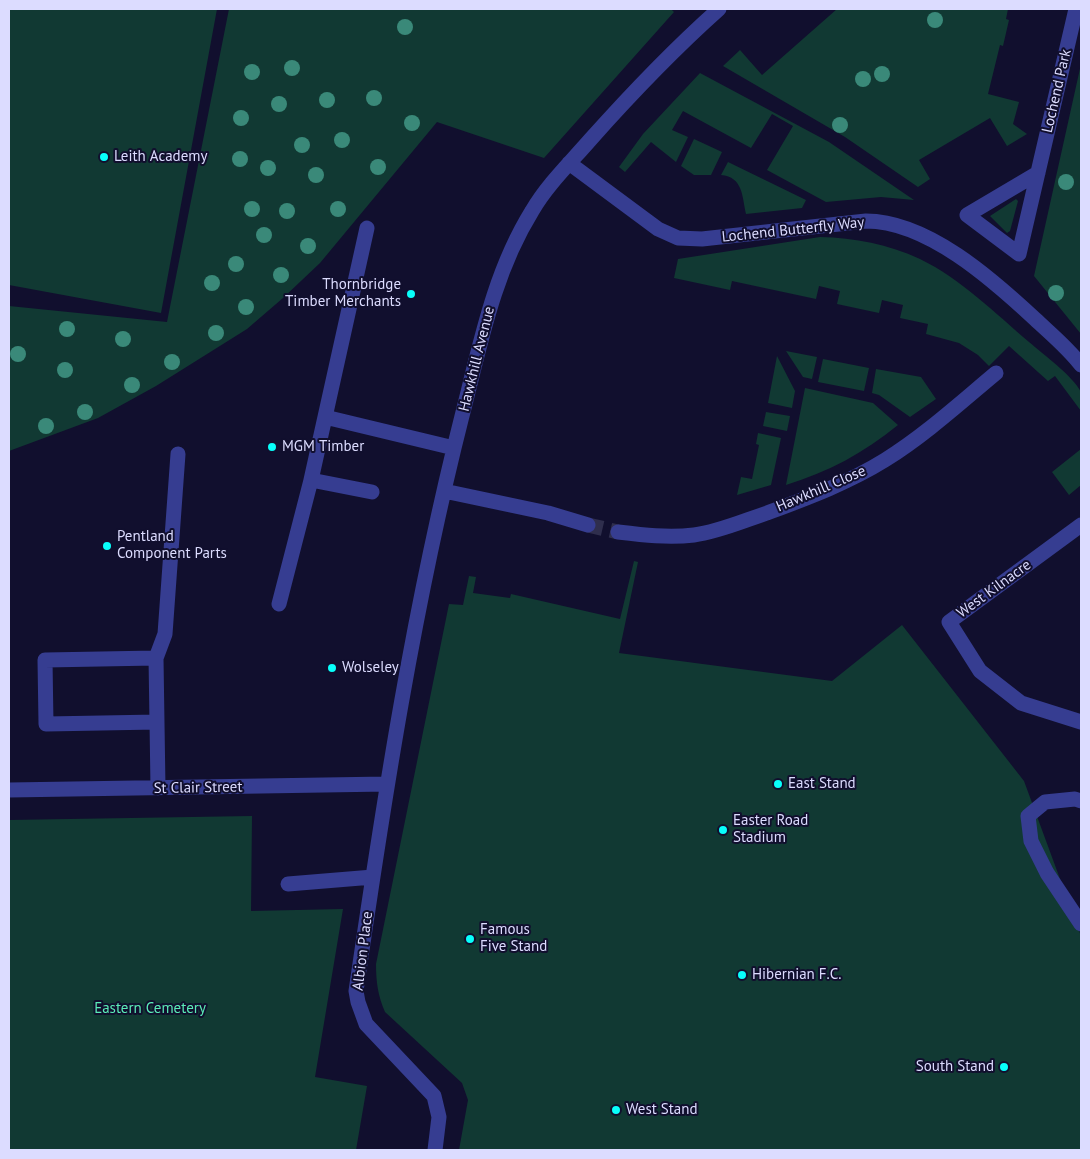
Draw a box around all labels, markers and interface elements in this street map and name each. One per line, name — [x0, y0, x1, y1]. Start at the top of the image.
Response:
street label: Lochend Park — [1039, 47, 1075, 135]
place label: Leith Academy — [114, 148, 207, 166]
marker: Leith Academy — [98, 151, 110, 163]
street label: Lochend Butterfly Way — [721, 214, 865, 246]
place label: Thornbridge Timber Merchants — [285, 276, 401, 311]
marker: Thornbridge Timber Merchants — [405, 288, 417, 300]
street label: Hawkhill Avenue — [455, 305, 499, 413]
place label: MGM Timber — [282, 438, 364, 456]
marker: MGM Timber — [266, 441, 278, 453]
street label: Hawkhill Close — [773, 462, 869, 516]
place label: Pentland Component Parts — [117, 528, 227, 563]
marker: Pentland Component Parts — [101, 540, 113, 552]
street label: West Kilnacre — [953, 556, 1035, 622]
place label: Wolseley — [342, 659, 399, 677]
marker: Wolseley — [326, 662, 338, 674]
place label: East Stand — [788, 775, 856, 793]
street label: St Clair Street — [153, 778, 243, 798]
marker: East Stand — [772, 778, 784, 790]
place label: Easter Road Stadium — [733, 812, 808, 847]
marker: Easter Road Stadium — [717, 824, 729, 836]
street label: Albion Place — [349, 910, 377, 992]
place label: Famous Five Stand — [480, 921, 547, 956]
marker: Famous Five Stand — [464, 933, 476, 945]
place label: Hibernian F.C. — [752, 966, 842, 984]
marker: Hibernian F.C. — [736, 969, 748, 981]
park label: Eastern Cemetery — [94, 1000, 206, 1018]
place label: South Stand — [916, 1058, 994, 1076]
marker: South Stand — [998, 1061, 1010, 1073]
place label: West Stand — [626, 1101, 698, 1119]
marker: West Stand — [610, 1104, 622, 1116]

